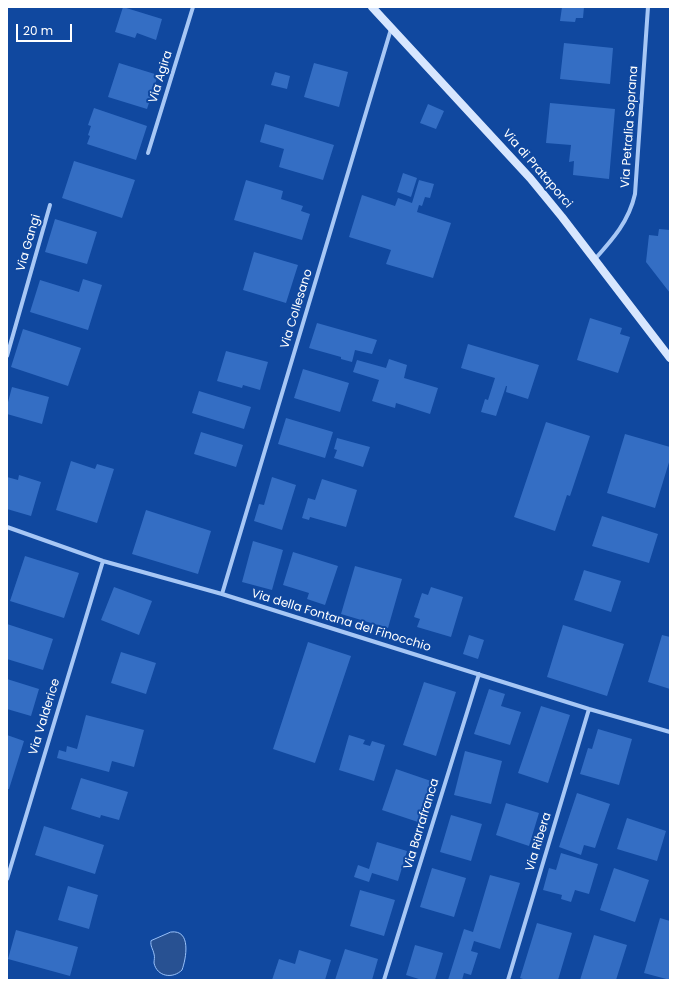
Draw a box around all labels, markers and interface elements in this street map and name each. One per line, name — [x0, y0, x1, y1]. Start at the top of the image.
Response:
scale bar — [18, 16, 74, 42]
text: 20 m — [23, 22, 53, 39]
street label: Via Agira — [146, 49, 176, 105]
street label: Via Petralia Soprana — [619, 66, 641, 188]
street label: Via di Prataporci — [499, 127, 575, 211]
street label: Via Gangi — [14, 213, 44, 273]
street label: Via Collesano — [278, 267, 316, 351]
street label: Via della Fontana del Finocchio — [249, 587, 433, 655]
street label: Via Valderice — [27, 677, 63, 757]
street label: Via Barrafranca — [401, 777, 443, 871]
street label: Via Ribera — [523, 811, 555, 873]

